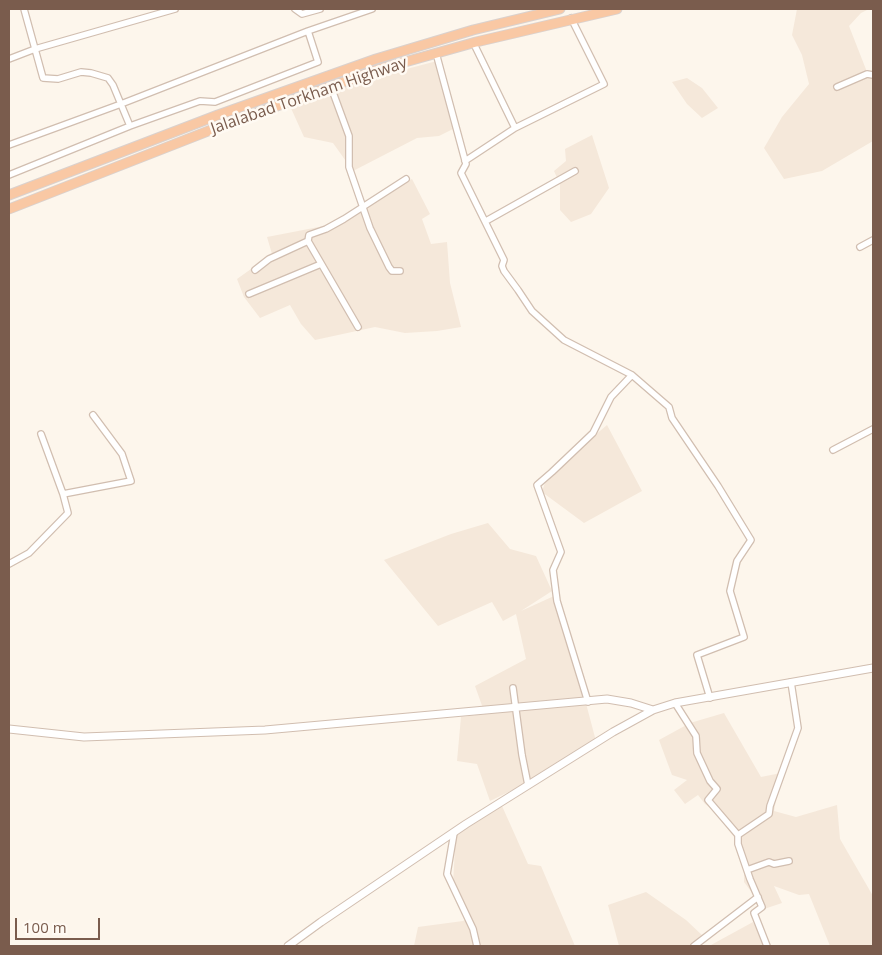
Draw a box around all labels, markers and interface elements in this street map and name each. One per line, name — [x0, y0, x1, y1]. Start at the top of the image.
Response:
street label: Jalalabad Torkham Highway — [208, 53, 410, 139]
scale bar — [18, 908, 102, 940]
text: 100 m — [23, 917, 67, 937]

